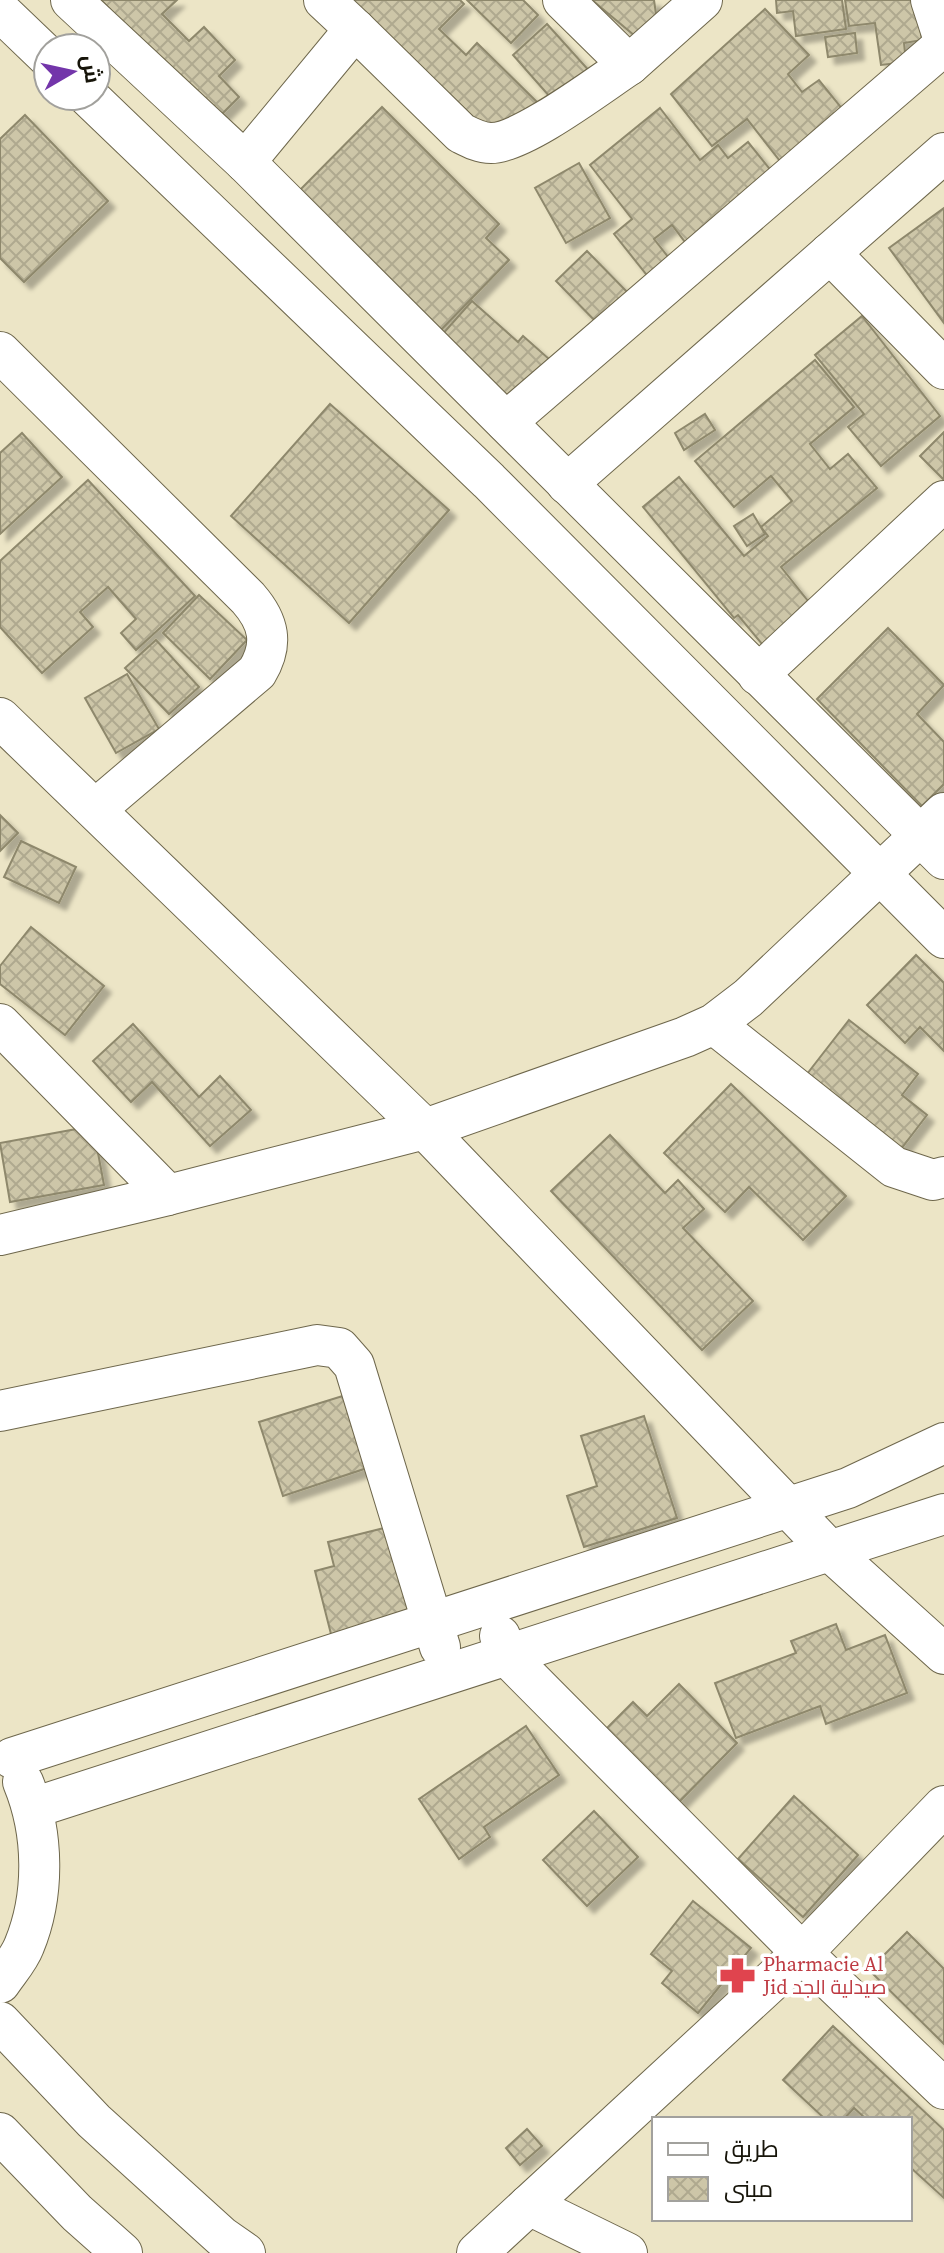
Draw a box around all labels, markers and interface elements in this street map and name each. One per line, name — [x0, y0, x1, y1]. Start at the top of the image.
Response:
north arrow — [32, 32, 112, 112]
text: ش — [75, 53, 109, 85]
place label: Pharmacie Al Jid صيدلية الجد — [762, 1950, 886, 2001]
pharmacy icon: Pharmacie Al Jid صيدلية الجد — [718, 1956, 756, 1994]
legend — [652, 2117, 912, 2221]
text: طريق — [724, 2132, 779, 2165]
text: مبنى — [724, 2172, 773, 2205]

